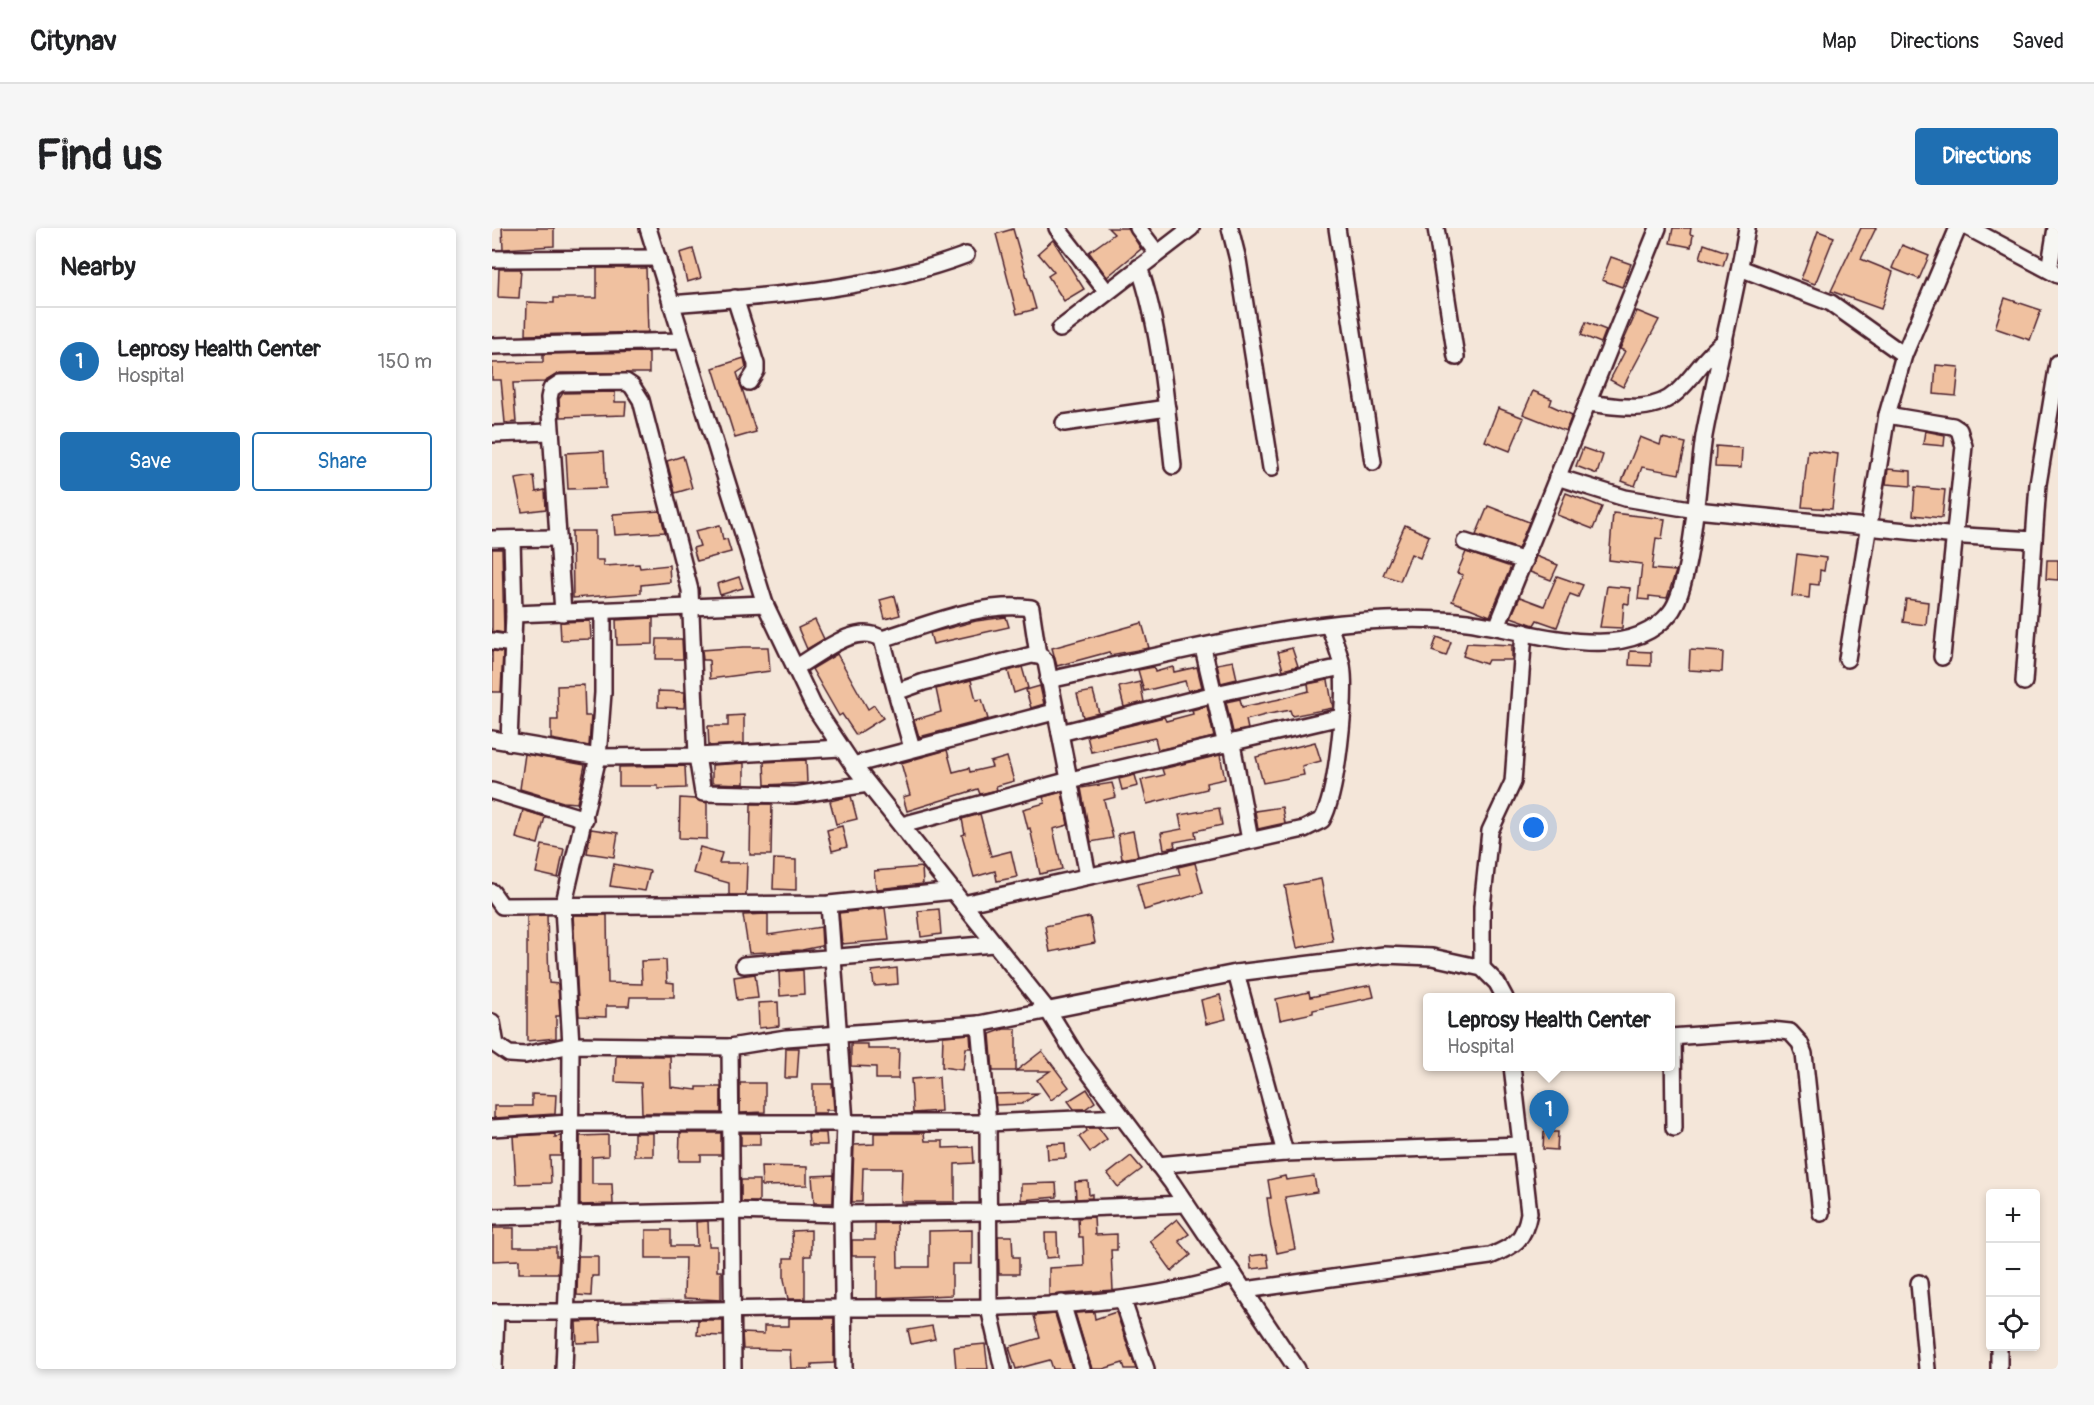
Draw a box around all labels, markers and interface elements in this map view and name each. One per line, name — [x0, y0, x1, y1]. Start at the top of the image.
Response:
text: Citynav — [30, 24, 117, 59]
text: Map — [1822, 28, 1857, 55]
text: Directions — [1890, 28, 1979, 55]
text: Saved — [2012, 28, 2064, 55]
button: Directions — [1915, 128, 2058, 185]
text: Find us — [36, 130, 162, 182]
text: Nearby — [60, 251, 136, 283]
text: Leprosy Health Center — [117, 335, 321, 363]
text: 1 — [76, 349, 83, 374]
text: 150 m — [378, 349, 432, 374]
text: Hospital — [117, 363, 184, 388]
button: Save — [60, 432, 240, 491]
button: Share — [252, 432, 432, 491]
your location — [1519, 813, 1548, 842]
popup — [1423, 993, 1675, 1071]
text: Leprosy Health Center — [1447, 1006, 1651, 1034]
text: Hospital — [1447, 1034, 1514, 1059]
pin: 1 — [1530, 1090, 1568, 1140]
map controls — [1986, 1189, 2040, 1351]
button: + — [1986, 1189, 2040, 1243]
button: − — [1986, 1243, 2040, 1297]
button: locate — [1986, 1297, 2040, 1351]

